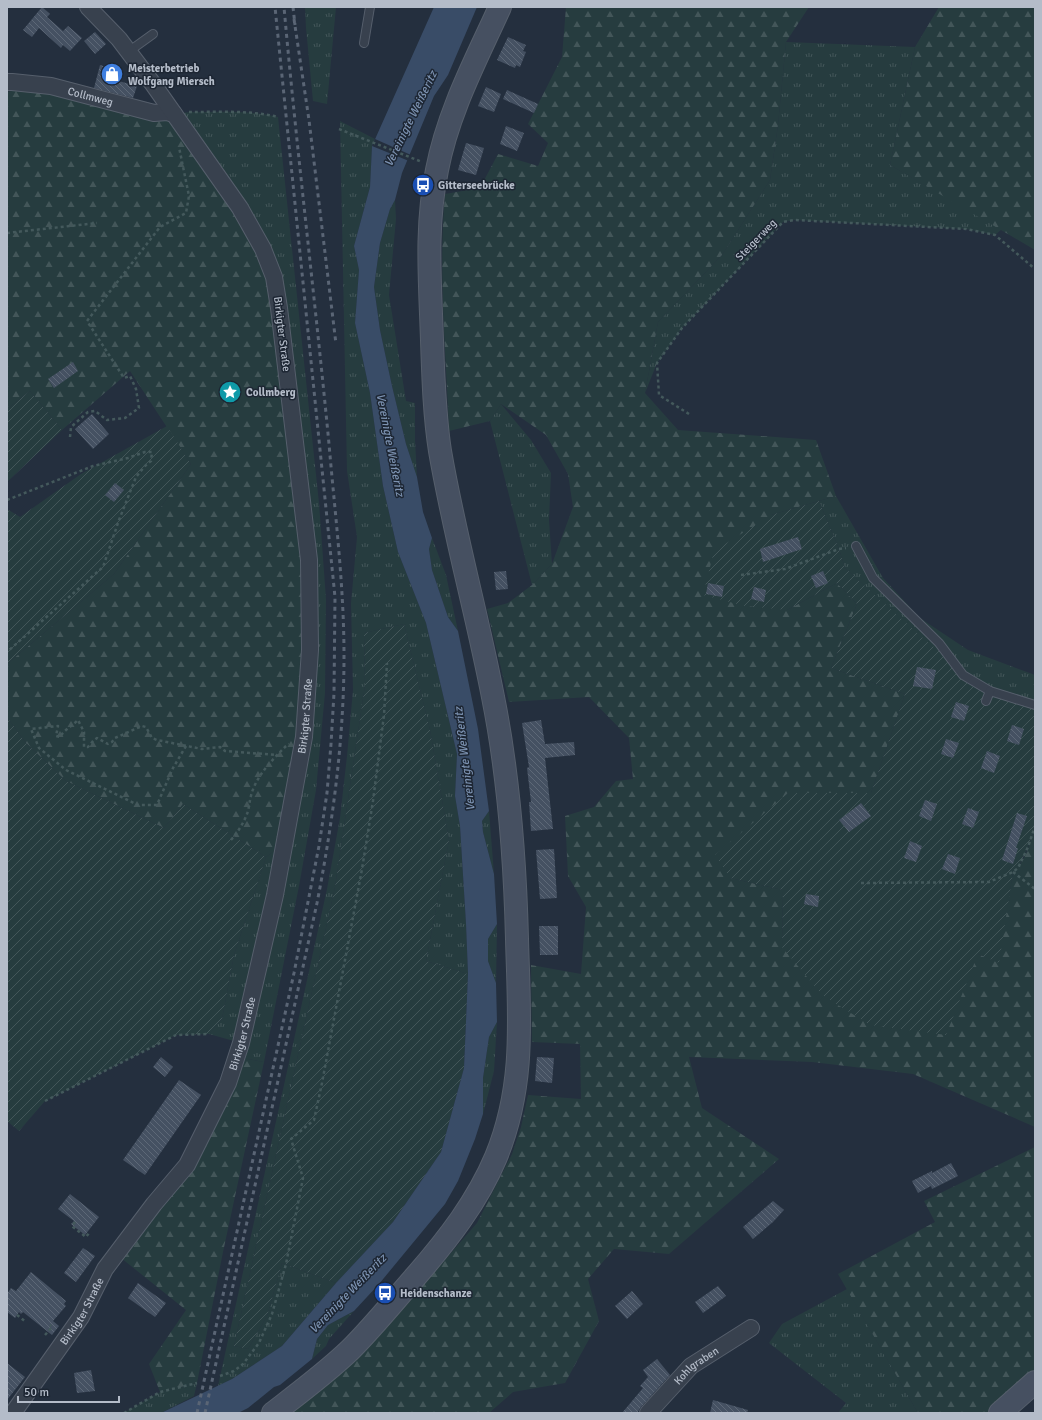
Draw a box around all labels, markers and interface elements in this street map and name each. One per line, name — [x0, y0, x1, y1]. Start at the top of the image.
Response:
shop icon: Meisterbetrieb Wolfgang Miersch — [99, 61, 125, 87]
place label: Meisterbetrieb Wolfgang Miersch — [128, 62, 215, 88]
water label: Vereinigte Weißeritz — [381, 67, 441, 169]
street label: Collmweg — [66, 84, 115, 109]
bus stop icon: Gitterseebrücke — [410, 172, 436, 198]
place label: Gitterseebrücke — [438, 179, 515, 192]
street label: Steigerweg — [733, 216, 779, 264]
street label: Birkigter Straße — [271, 296, 293, 372]
place icon: Collmberg — [217, 379, 243, 405]
place label: Collmberg — [246, 386, 296, 399]
water label: Vereinigte Weißeritz — [373, 392, 408, 499]
street label: Birkigter Straße — [295, 678, 315, 755]
water label: Vereinigte Weißeritz — [451, 705, 479, 812]
street label: Birkigter Straße — [226, 995, 258, 1072]
water label: Vereinigte Weißeritz — [306, 1250, 391, 1337]
street label: Birkigter Straße — [57, 1275, 106, 1347]
bus stop icon: Heidenschanze — [372, 1280, 398, 1306]
place label: Heidenschanze — [400, 1287, 472, 1300]
street label: Kohlgraben — [671, 1344, 721, 1387]
scale bar — [18, 1378, 119, 1404]
text: 50 m — [24, 1385, 49, 1400]

